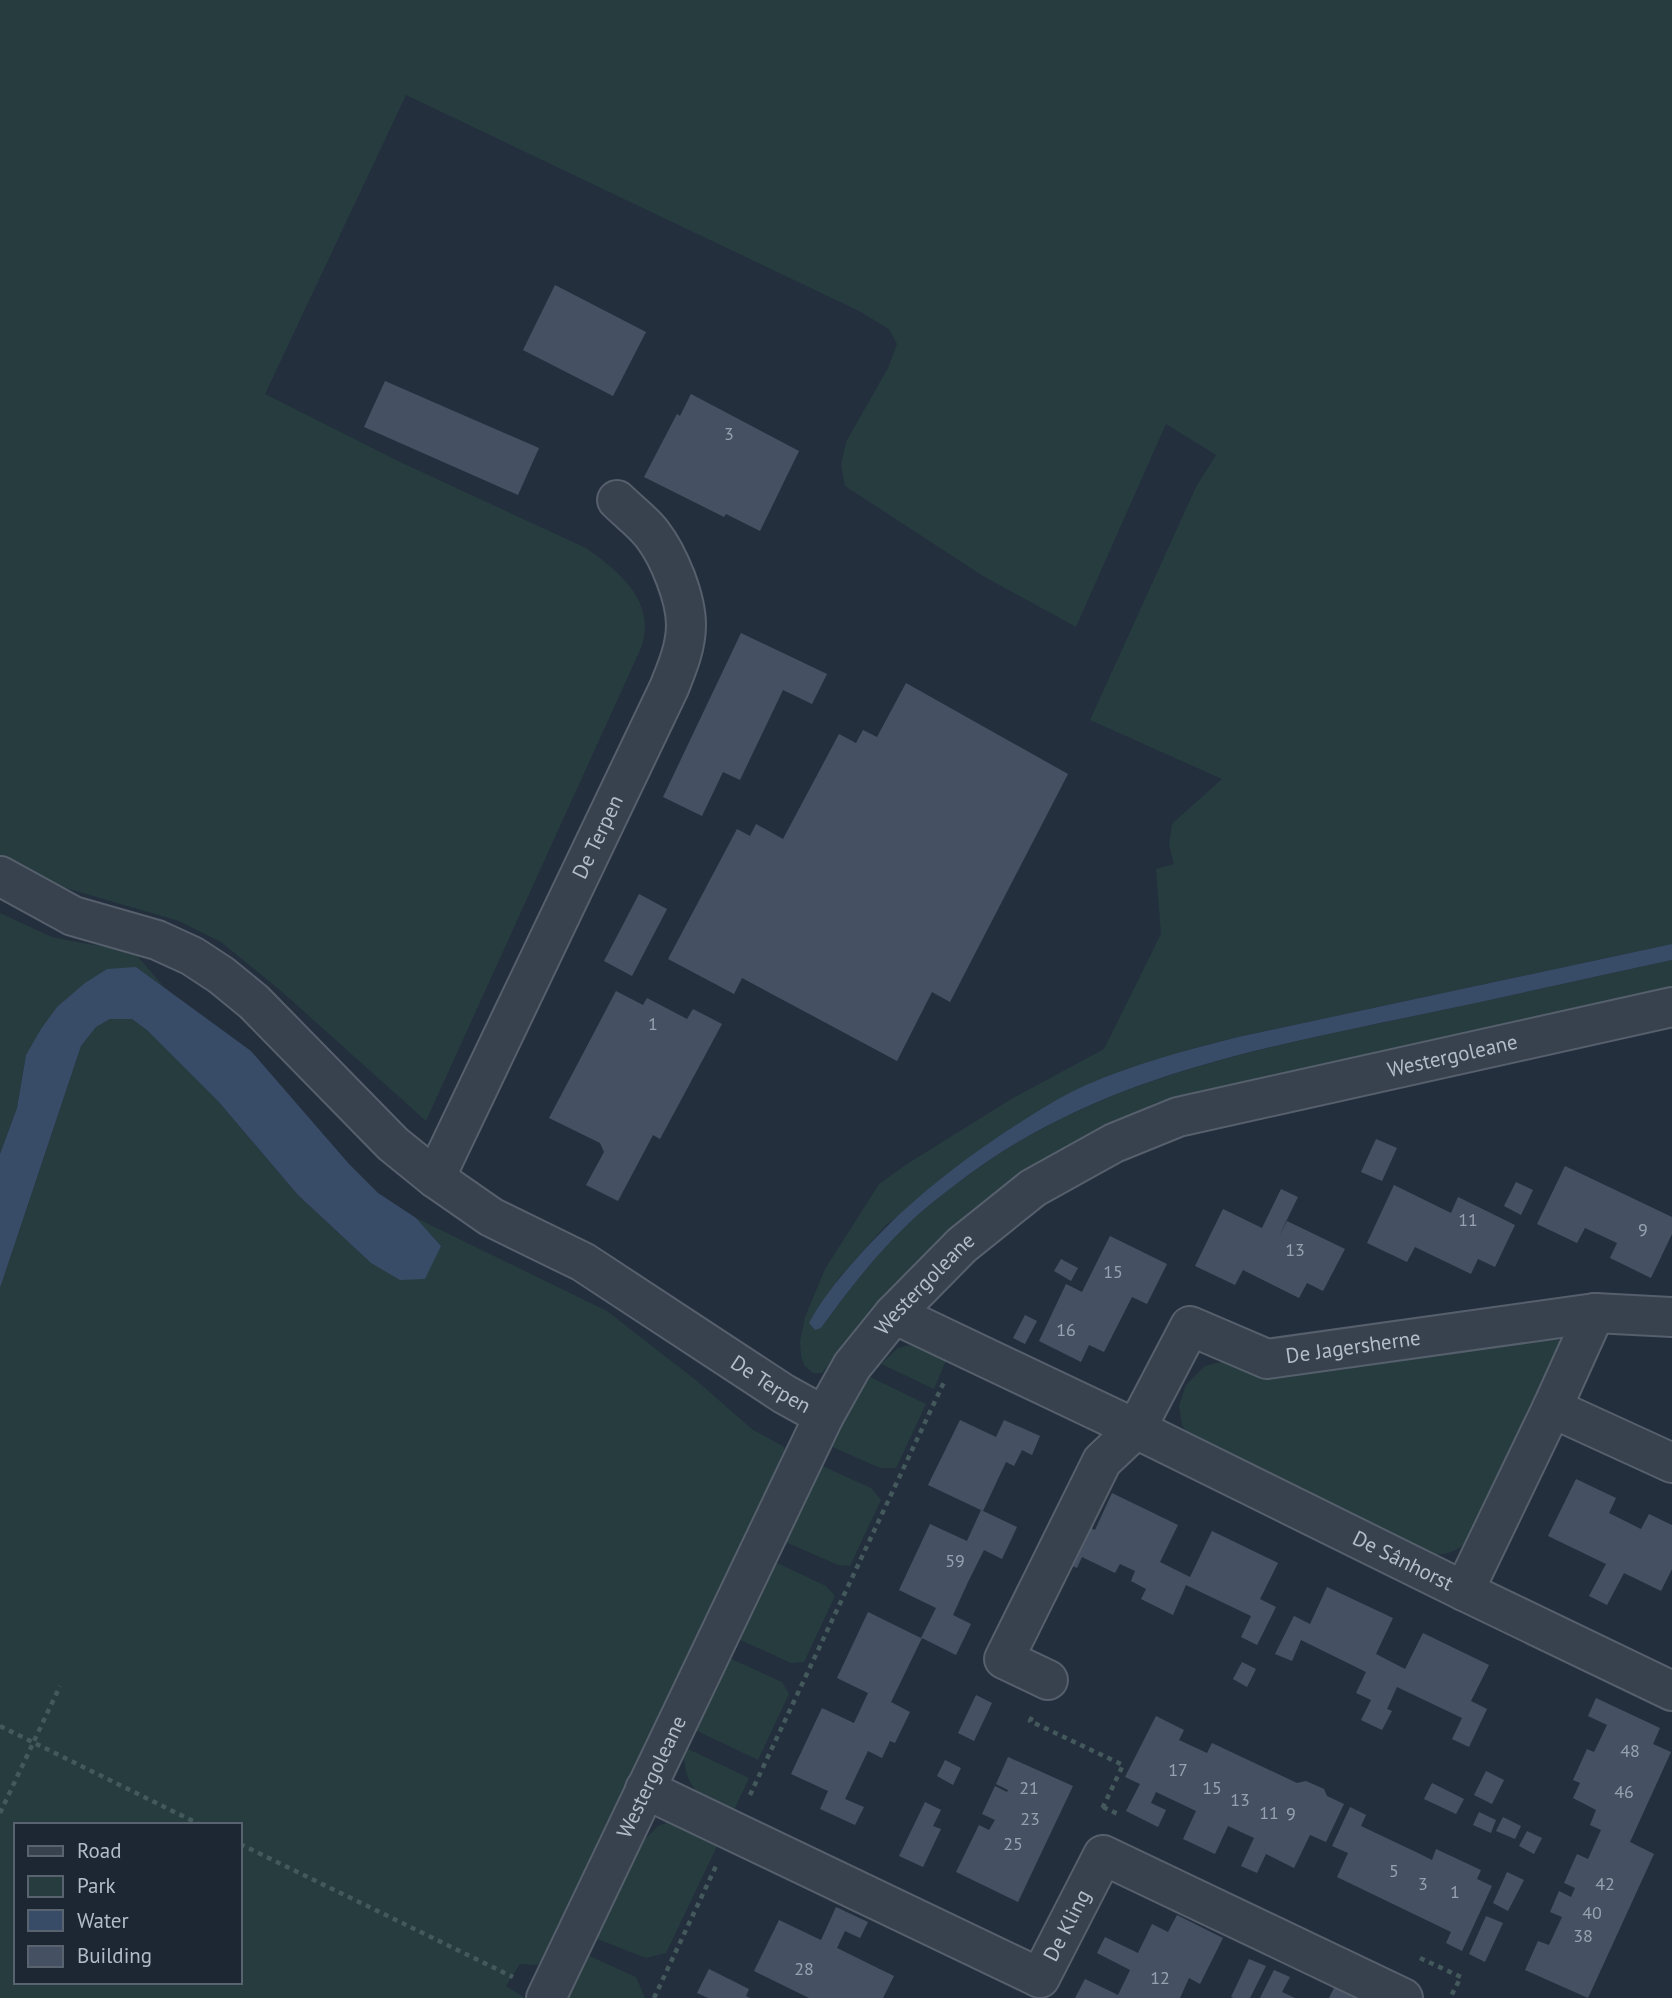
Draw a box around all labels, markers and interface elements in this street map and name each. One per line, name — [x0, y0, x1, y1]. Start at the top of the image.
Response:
house number: 3 — [724, 422, 734, 445]
street label: De Terpen — [566, 790, 629, 883]
house number: 1 — [648, 1012, 658, 1035]
street label: Westergoleane — [1385, 1028, 1520, 1083]
house number: 11 — [1458, 1208, 1478, 1231]
house number: 9 — [1638, 1218, 1648, 1241]
street label: Westergoleane — [868, 1226, 980, 1340]
house number: 13 — [1285, 1238, 1305, 1261]
house number: 15 — [1103, 1260, 1123, 1283]
house number: 16 — [1056, 1318, 1076, 1341]
street label: De Jagersherne — [1284, 1324, 1422, 1369]
street label: De Terpen — [726, 1349, 816, 1419]
street label: De Sânhorst — [1348, 1524, 1458, 1597]
house number: 59 — [945, 1549, 965, 1572]
street label: Westergoleane — [610, 1711, 692, 1842]
house number: 48 — [1620, 1739, 1640, 1762]
house number: 17 — [1168, 1758, 1188, 1781]
house number: 21 — [1019, 1776, 1039, 1799]
house number: 15 — [1202, 1776, 1222, 1799]
house number: 46 — [1614, 1780, 1634, 1803]
house number: 13 — [1230, 1788, 1250, 1811]
house number: 11 — [1259, 1801, 1279, 1824]
house number: 9 — [1286, 1802, 1296, 1825]
house number: 23 — [1020, 1807, 1040, 1830]
legend — [14, 1823, 242, 1984]
house number: 25 — [1003, 1832, 1023, 1855]
text: Road — [77, 1837, 121, 1864]
house number: 5 — [1389, 1859, 1399, 1882]
text: Park — [77, 1872, 116, 1899]
house number: 3 — [1418, 1872, 1428, 1895]
house number: 42 — [1595, 1872, 1615, 1895]
house number: 1 — [1450, 1880, 1460, 1903]
street label: De Kling — [1037, 1885, 1096, 1966]
house number: 40 — [1582, 1901, 1602, 1924]
text: Water — [77, 1907, 129, 1934]
house number: 38 — [1573, 1924, 1593, 1947]
text: Building — [77, 1942, 152, 1969]
house number: 28 — [794, 1957, 814, 1980]
house number: 12 — [1150, 1966, 1170, 1989]

